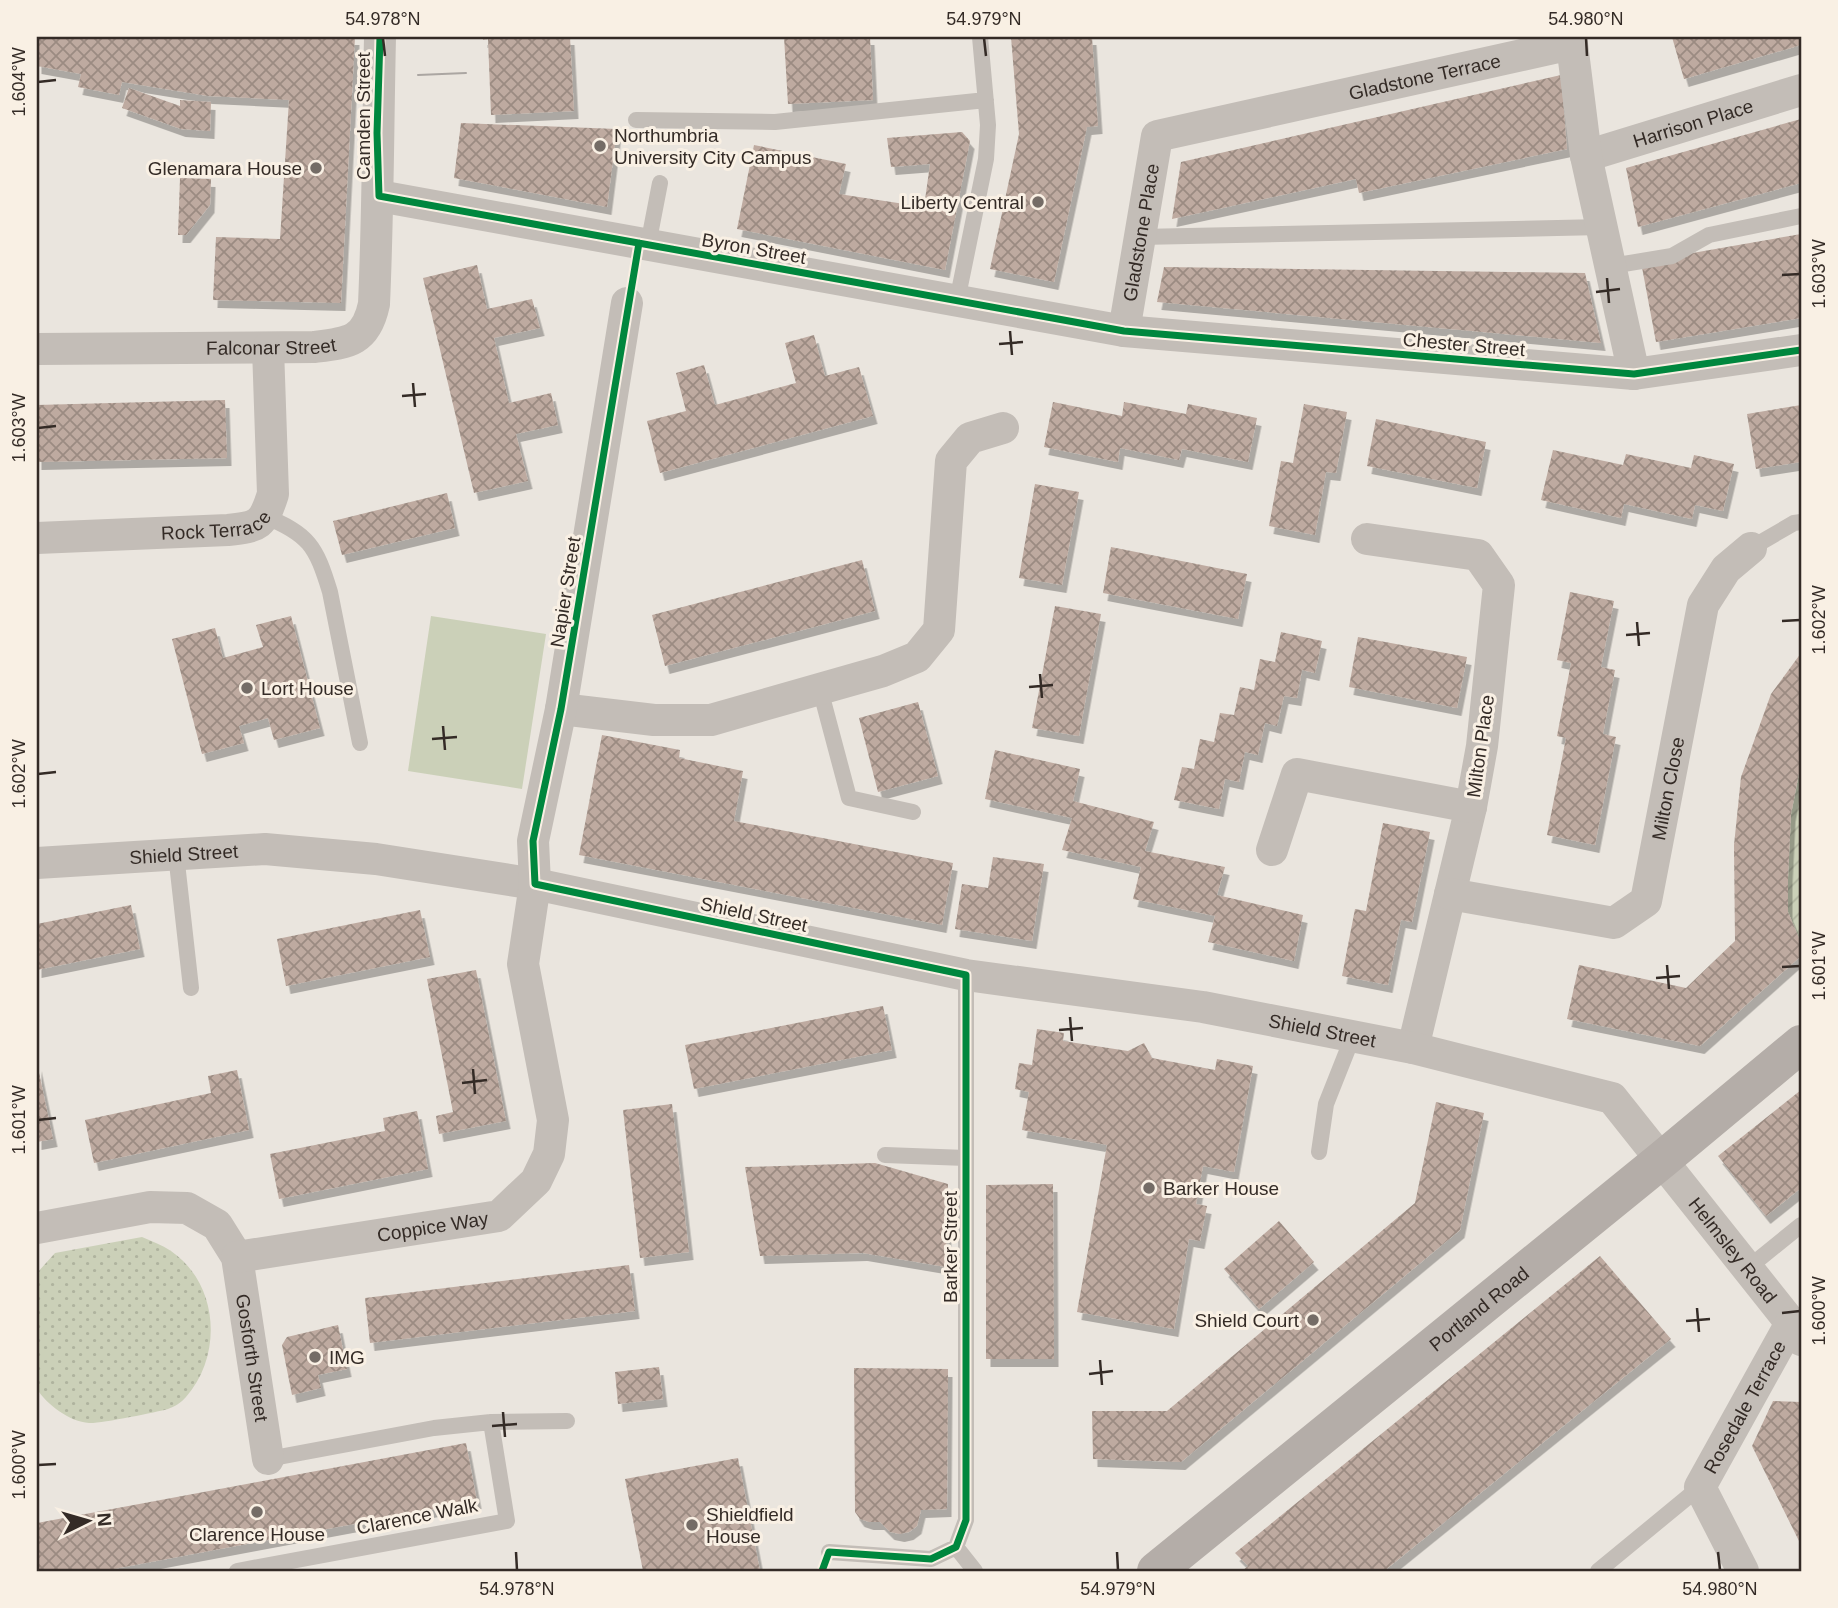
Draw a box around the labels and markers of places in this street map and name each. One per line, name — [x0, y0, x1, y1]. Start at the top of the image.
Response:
place label: Northumbria University City Campus — [614, 125, 811, 168]
marker: Northumbria University City Campus — [592, 138, 608, 154]
place label: Glenamara House — [148, 158, 302, 179]
marker: Glenamara House — [308, 160, 324, 176]
place label: Liberty Central — [900, 192, 1024, 213]
marker: Liberty Central — [1030, 194, 1046, 210]
place label: Lort House — [261, 678, 354, 699]
marker: Lort House — [239, 680, 255, 696]
place label: Barker House — [1163, 1178, 1279, 1199]
marker: Barker House — [1141, 1180, 1157, 1196]
place label: Shield Court — [1194, 1310, 1300, 1331]
marker: Shield Court — [1305, 1312, 1321, 1328]
place label: IMG — [329, 1347, 365, 1368]
marker: IMG — [307, 1349, 323, 1365]
marker: Clarence House — [249, 1504, 265, 1520]
place label: Shieldfield House — [706, 1504, 794, 1547]
marker: Shieldfield House — [684, 1517, 700, 1533]
place label: Clarence House — [189, 1524, 325, 1545]

